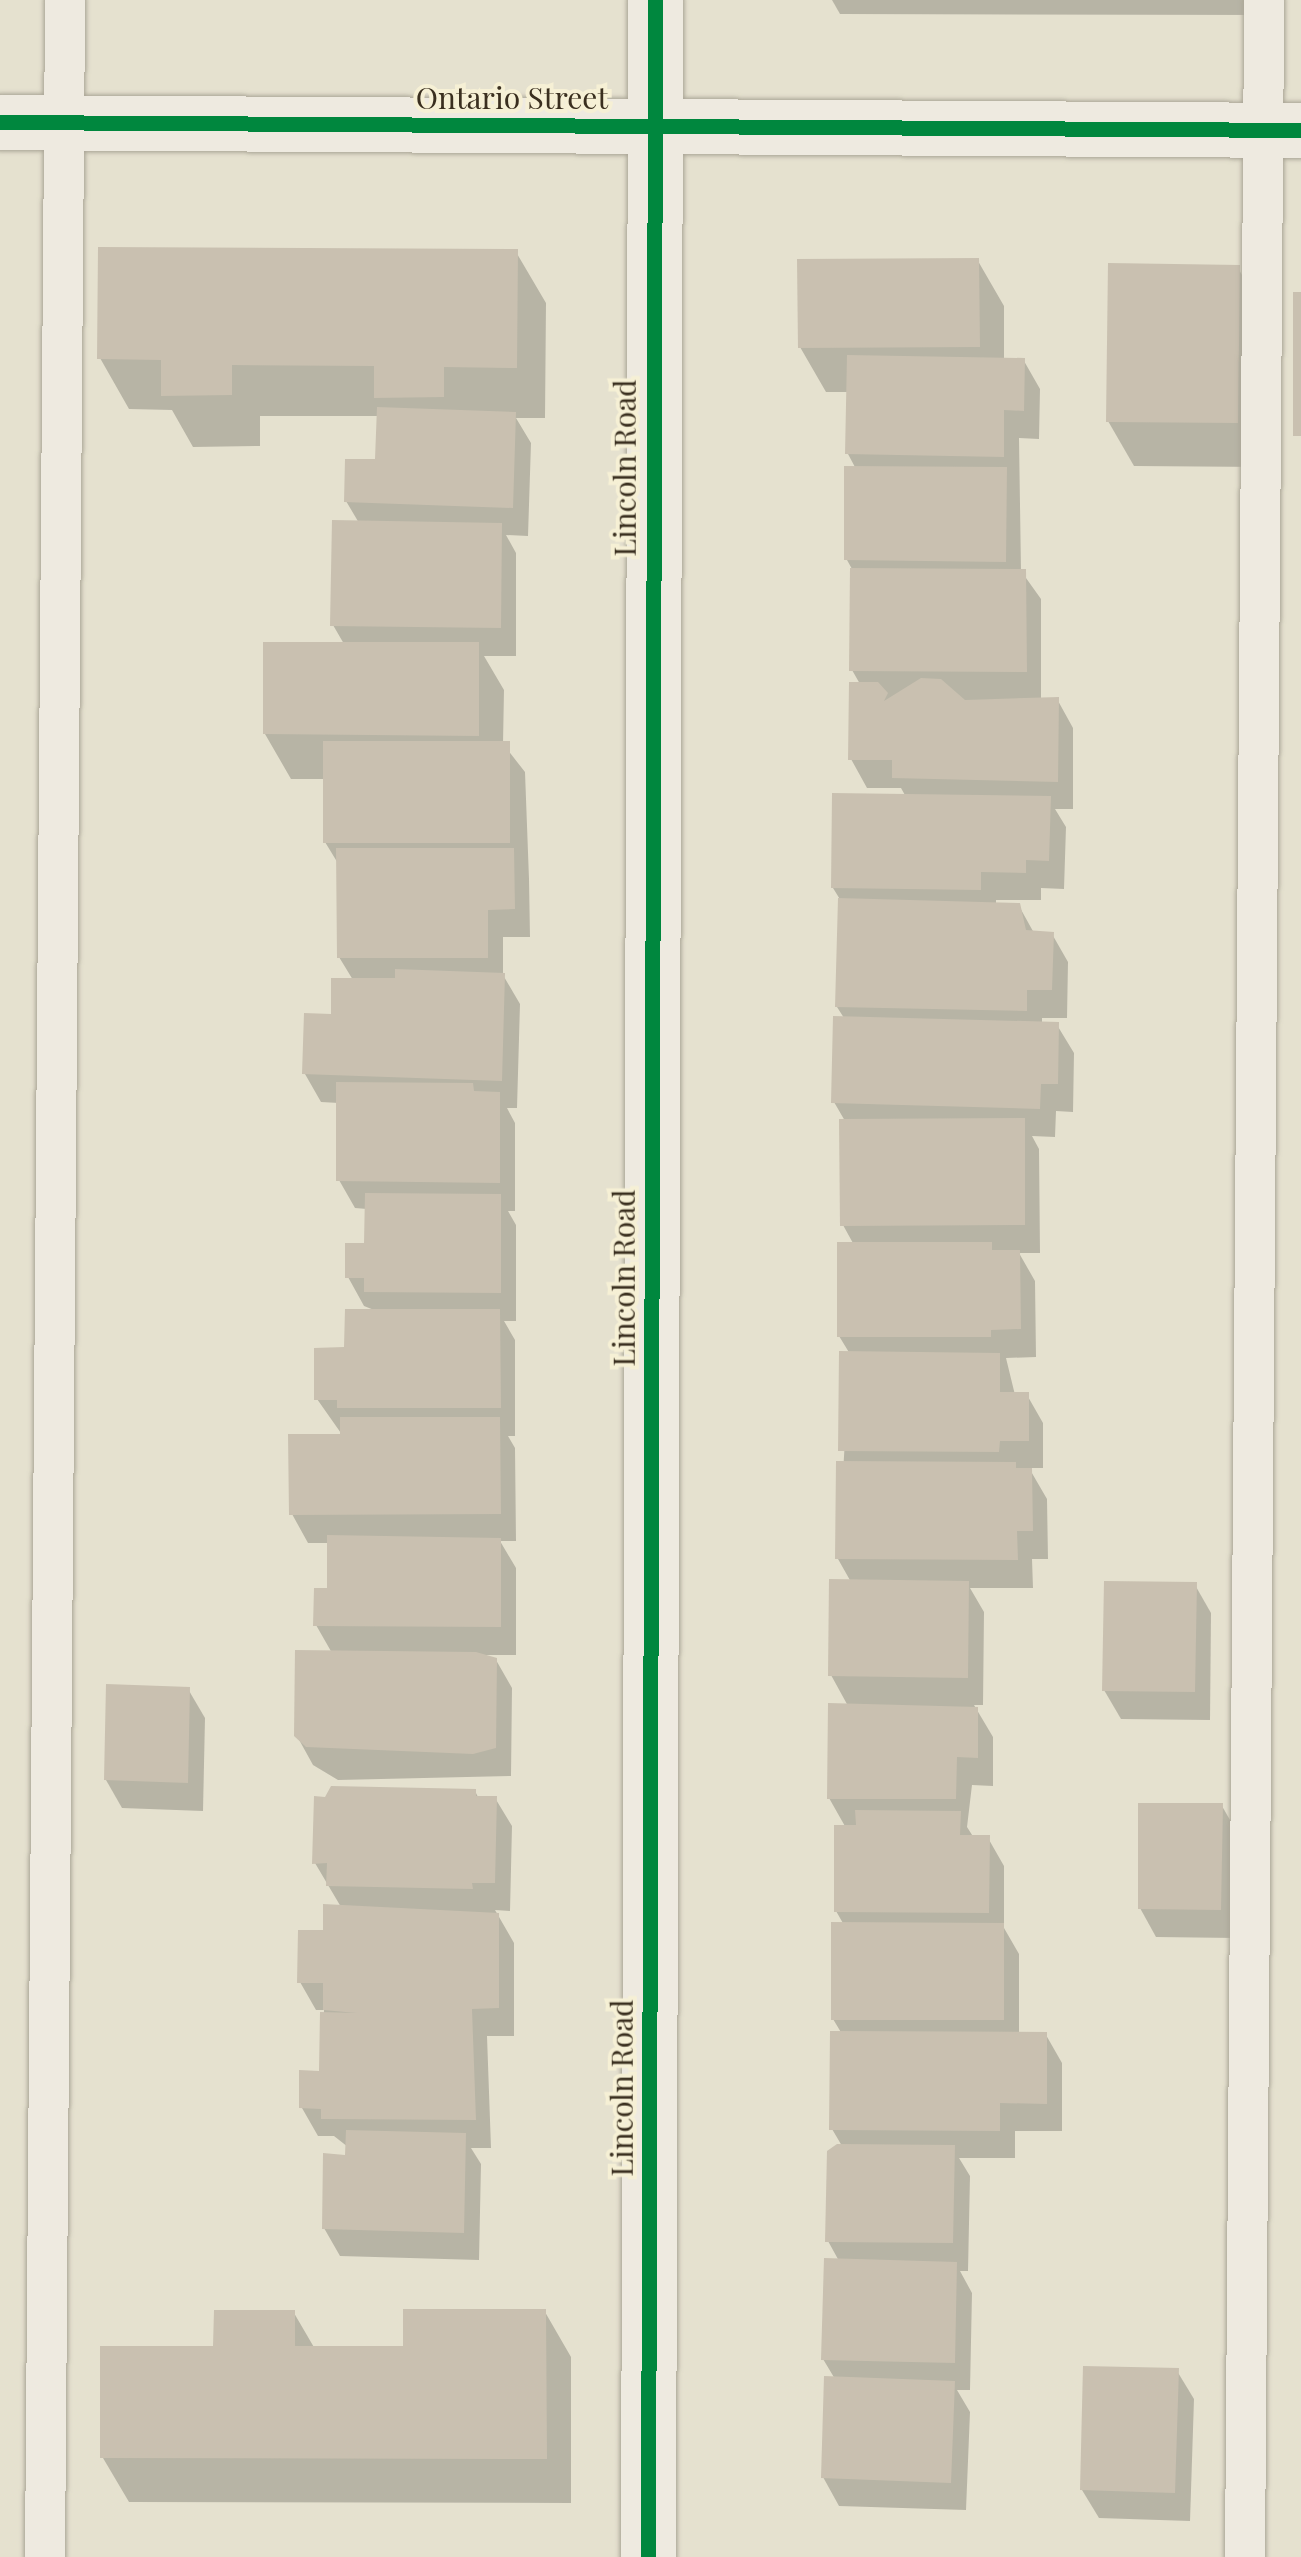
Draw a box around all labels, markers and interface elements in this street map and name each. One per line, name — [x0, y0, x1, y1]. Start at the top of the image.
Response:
street label: Ontario Street — [416, 79, 608, 115]
street label: Lincoln Road — [606, 379, 642, 557]
street label: Lincoln Road — [605, 1189, 641, 1367]
street label: Lincoln Road — [603, 1999, 639, 2177]

